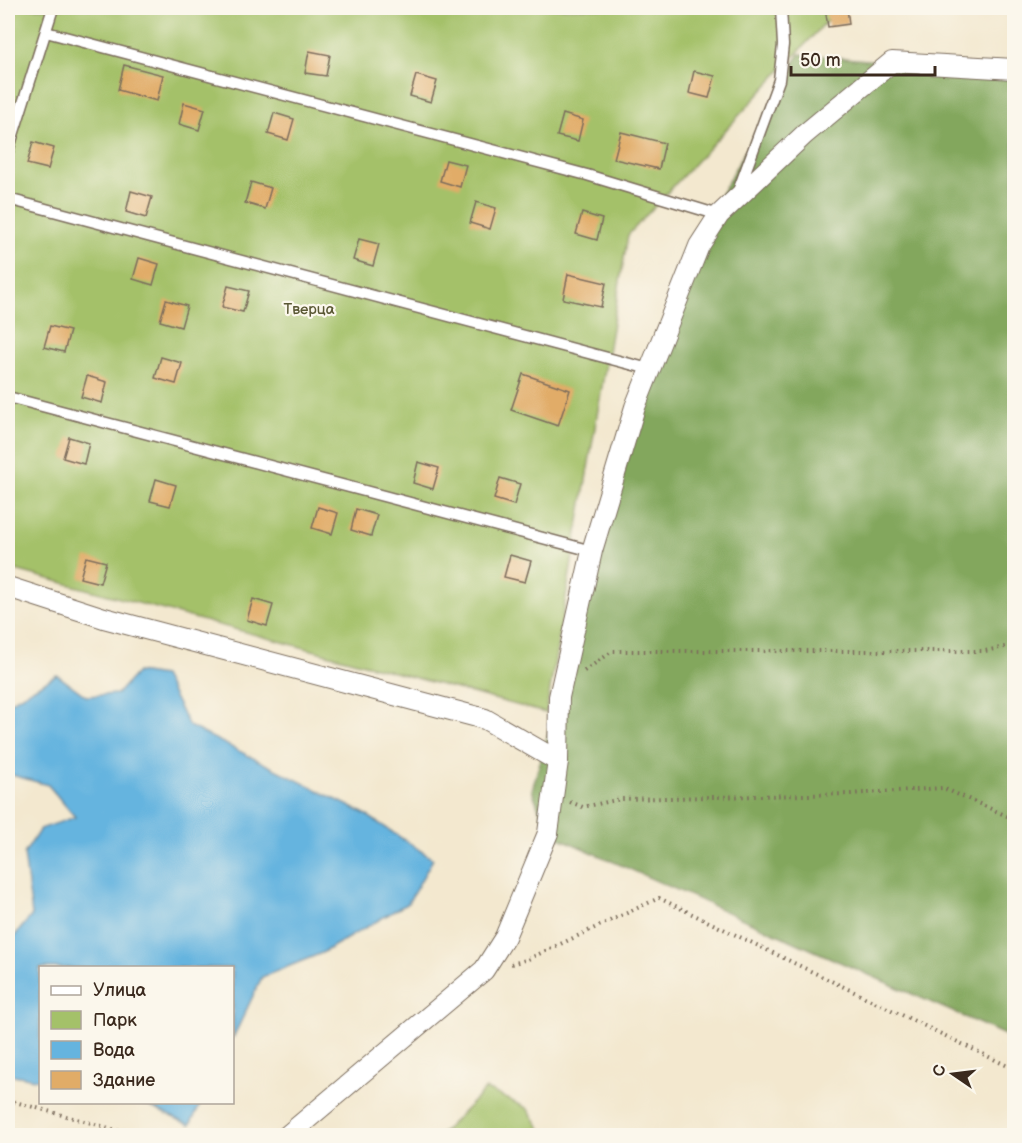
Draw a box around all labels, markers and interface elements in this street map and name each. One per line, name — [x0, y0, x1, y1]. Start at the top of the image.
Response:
scale bar — [791, 39, 935, 77]
text: 50 m — [800, 50, 841, 71]
park label: Тверца — [283, 300, 335, 319]
legend — [39, 966, 234, 1104]
text: Улица — [93, 980, 147, 1001]
text: Парк — [93, 1010, 137, 1031]
text: Вода — [93, 1040, 135, 1061]
north arrow — [923, 1044, 983, 1104]
text: С — [929, 1063, 950, 1078]
text: Здание — [93, 1070, 155, 1091]

